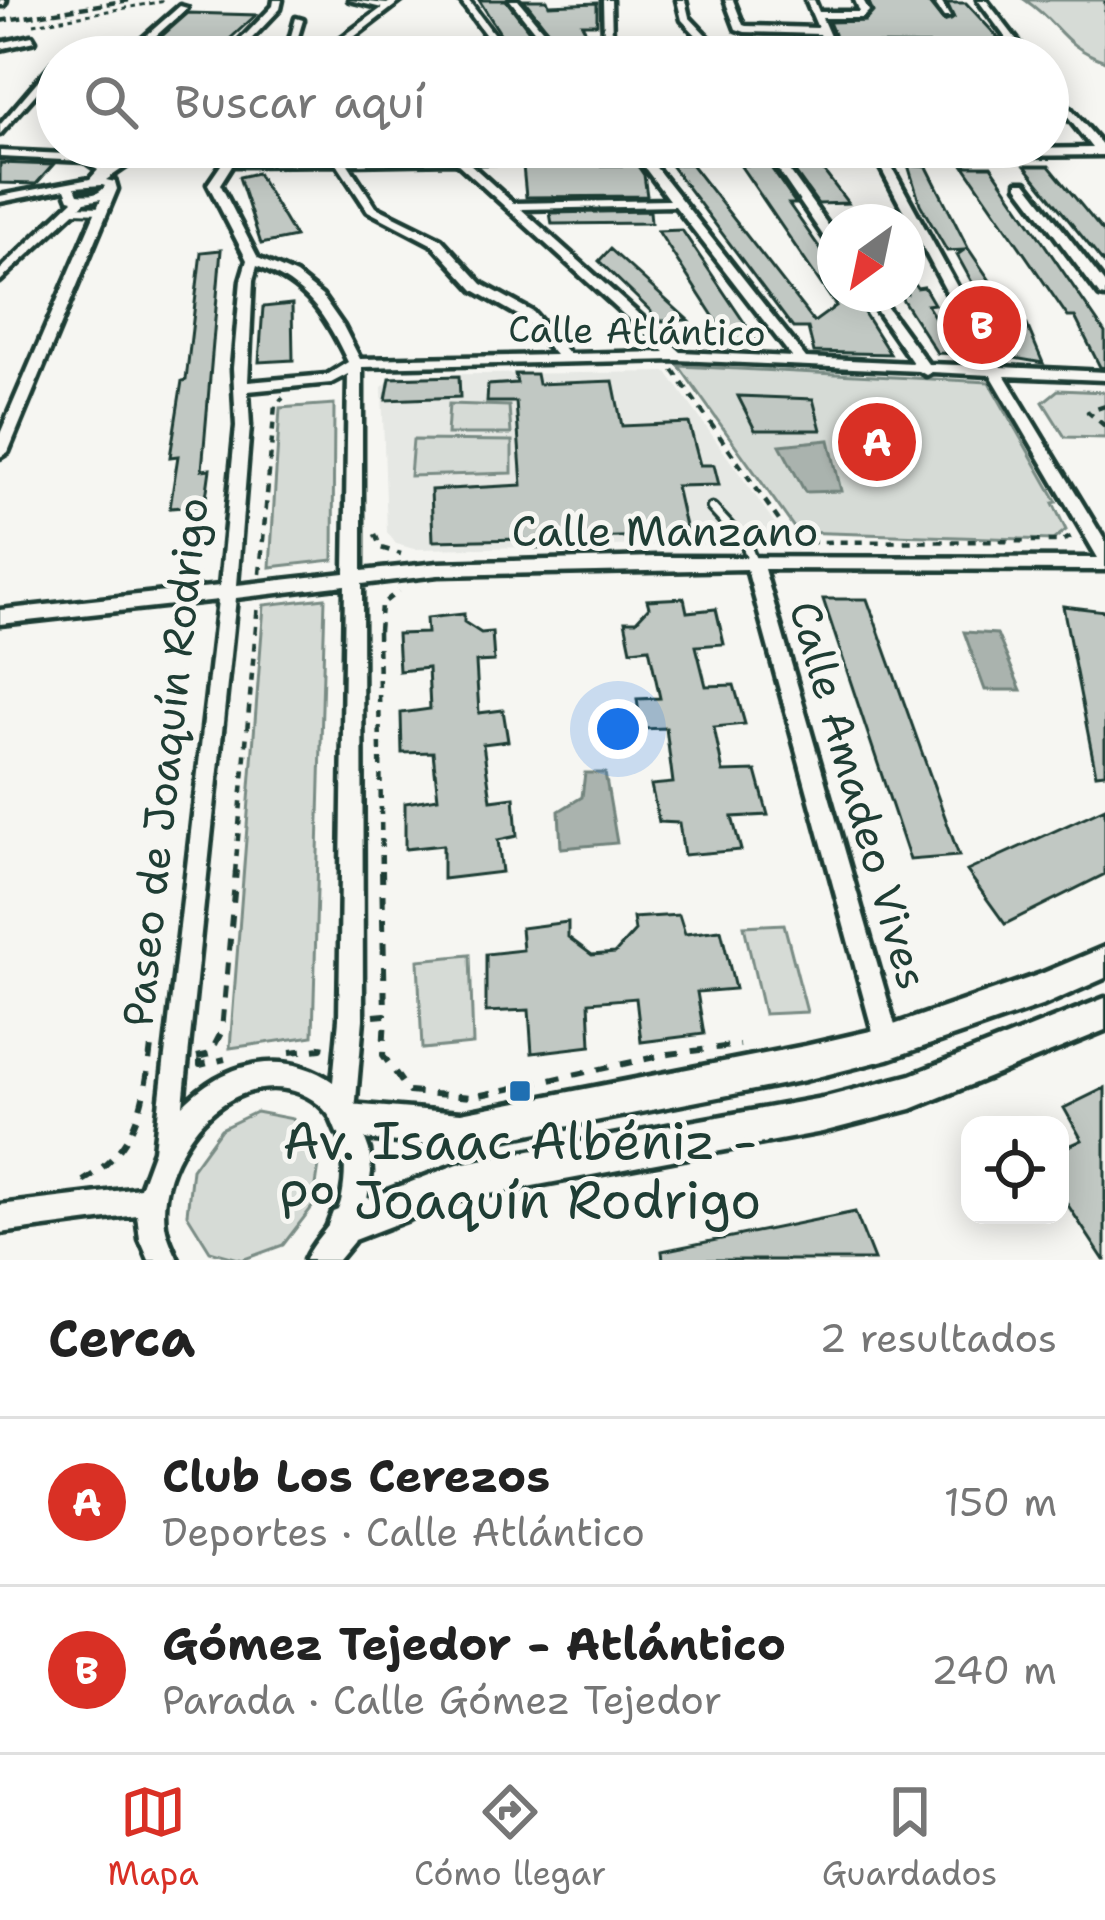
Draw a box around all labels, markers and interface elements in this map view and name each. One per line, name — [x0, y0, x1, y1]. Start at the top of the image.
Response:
search box — [36, 36, 1069, 168]
icon: search — [78, 69, 144, 135]
text: Buscar aquí — [174, 72, 426, 132]
north arrow — [817, 204, 925, 312]
pin: B — [943, 280, 1021, 370]
street label: Calle Atlántico — [508, 304, 766, 358]
pin: A — [838, 397, 916, 487]
street label: Paseo de Joaquín Rodrigo — [109, 495, 221, 1029]
street label: Calle Manzano — [512, 503, 818, 559]
street label: Calle Amadeo Vives — [777, 594, 941, 996]
your location — [588, 699, 648, 759]
marker: Av. Isaac Albéniz - Pº Joaquín Rodrigo — [507, 1078, 533, 1104]
place label: Av. Isaac Albéniz - Pº Joaquín Rodrigo — [279, 1107, 761, 1234]
map controls — [961, 1116, 1069, 1224]
button: locate — [961, 1116, 1069, 1224]
text: Cerca — [48, 1304, 195, 1372]
text: 2 resultados — [819, 1312, 1057, 1364]
text: Club Los Cerezos — [162, 1446, 550, 1506]
text: A — [72, 1476, 102, 1528]
text: 150 m — [944, 1476, 1057, 1528]
text: Deportes · Calle Atlántico — [162, 1506, 645, 1558]
text: Gómez Tejedor - Atlántico — [162, 1614, 786, 1674]
text: B — [75, 1644, 99, 1696]
text: 240 m — [931, 1644, 1057, 1696]
text: Parada · Calle Gómez Tejedor — [162, 1674, 722, 1726]
tab: Mapa — [108, 1779, 199, 1896]
tab: Cómo llegar — [414, 1779, 606, 1896]
tab: Guardados — [822, 1779, 997, 1896]

